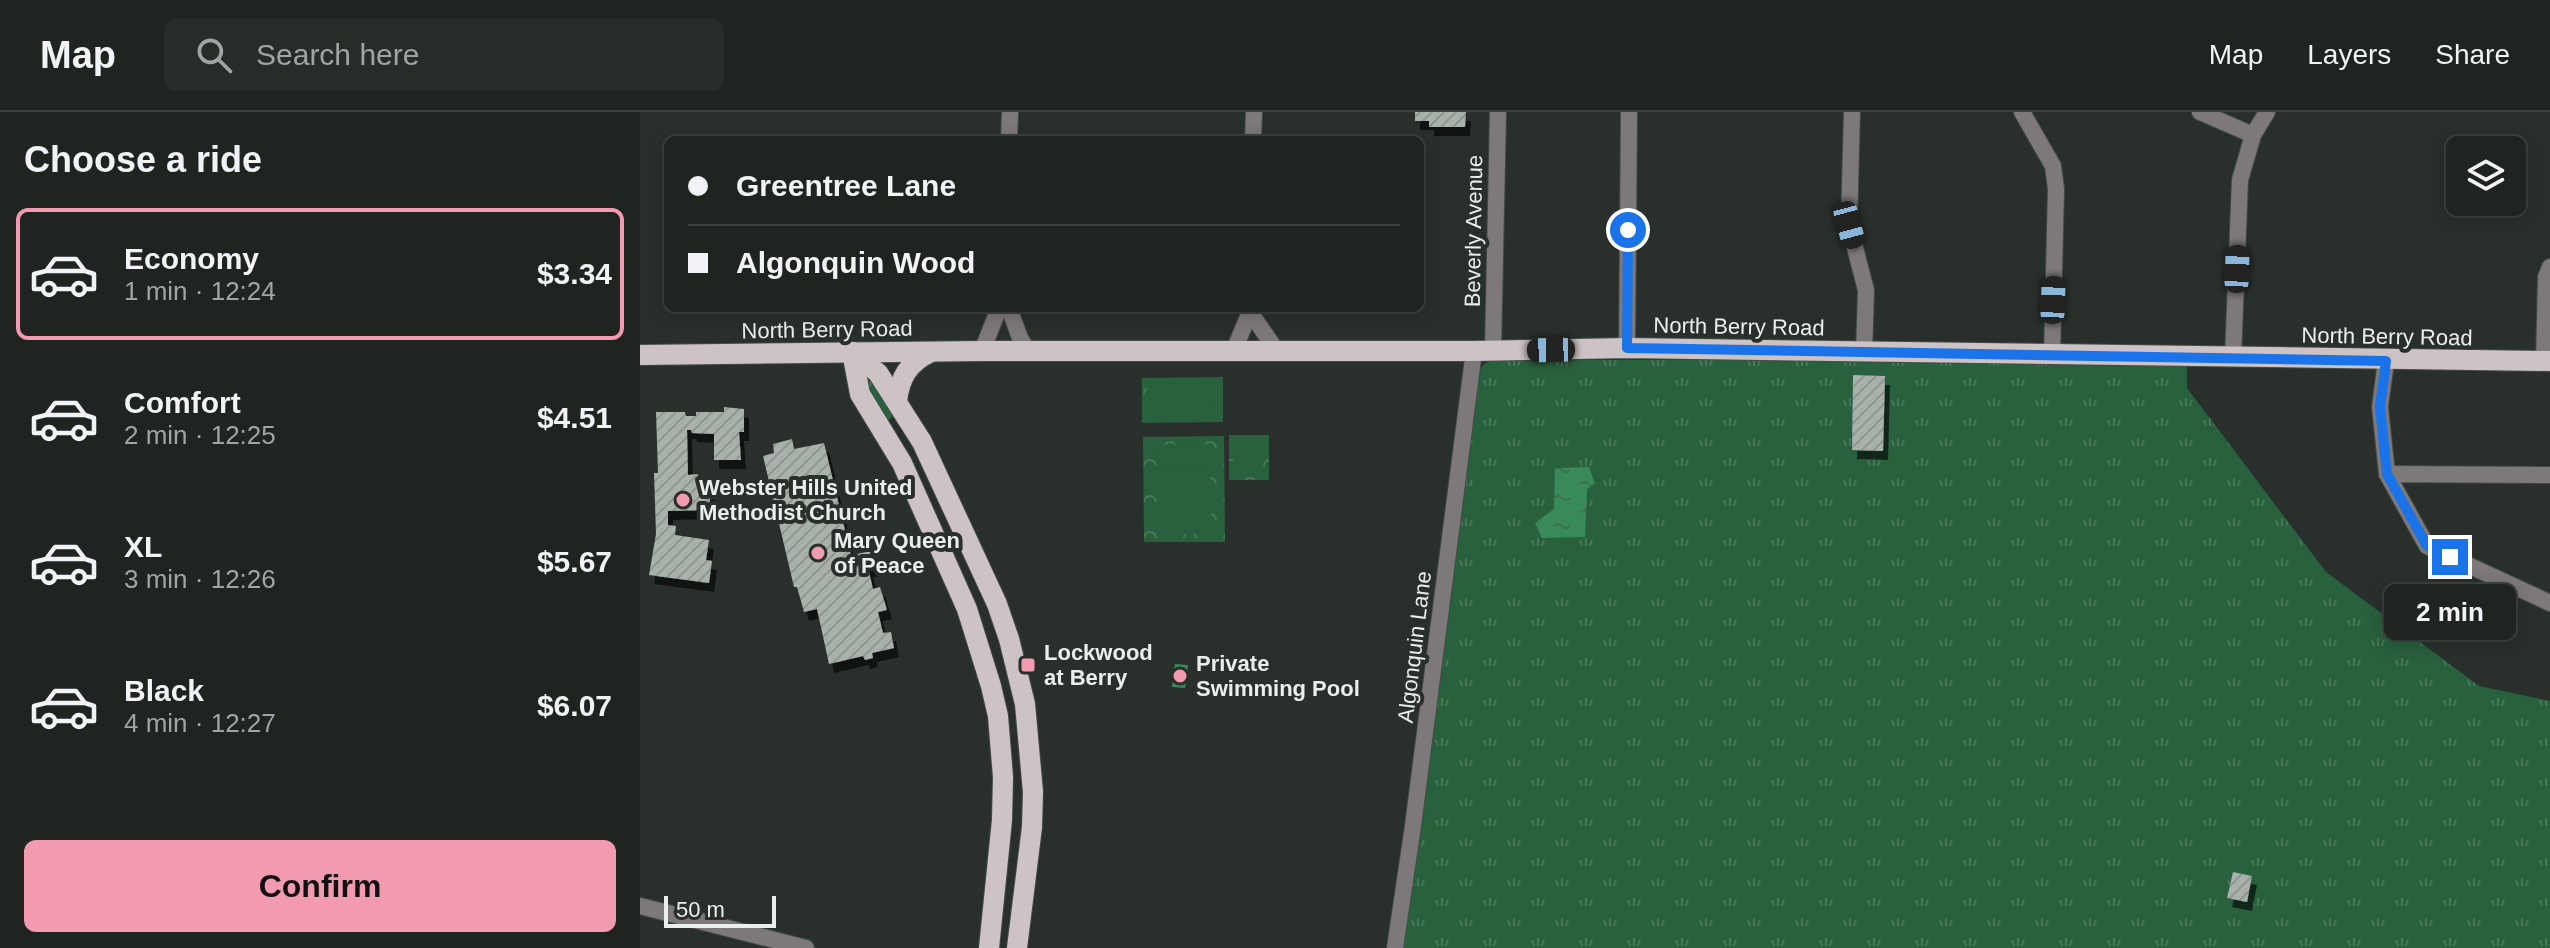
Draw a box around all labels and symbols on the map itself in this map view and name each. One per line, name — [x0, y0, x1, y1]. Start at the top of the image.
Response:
street label: Beverly Avenue — [1460, 155, 1487, 307]
car — [1831, 199, 1867, 251]
route start — [1610, 212, 1646, 248]
car — [2224, 245, 2250, 293]
car — [2040, 276, 2066, 324]
street label: North Berry Road — [1653, 313, 1825, 340]
street label: North Berry Road — [741, 316, 913, 343]
street label: North Berry Road — [2301, 323, 2473, 350]
car — [1527, 338, 1575, 362]
place label: Webster Hills United Methodist Church — [699, 475, 913, 525]
marker: Webster Hills United Methodist Church — [674, 491, 692, 509]
place label: Mary Queen of Peace — [834, 528, 960, 578]
route end — [2432, 539, 2468, 575]
marker: Mary Queen of Peace — [809, 544, 827, 562]
street label: Algonquin Lane — [1393, 570, 1436, 724]
callout: 2 min — [2384, 585, 2516, 641]
place label: Lockwood at Berry — [1044, 640, 1153, 690]
place label: Private Swimming Pool — [1196, 651, 1360, 701]
marker: Lockwood at Berry — [1019, 656, 1037, 674]
marker: Private Swimming Pool — [1171, 667, 1189, 685]
scale bar — [664, 892, 776, 928]

